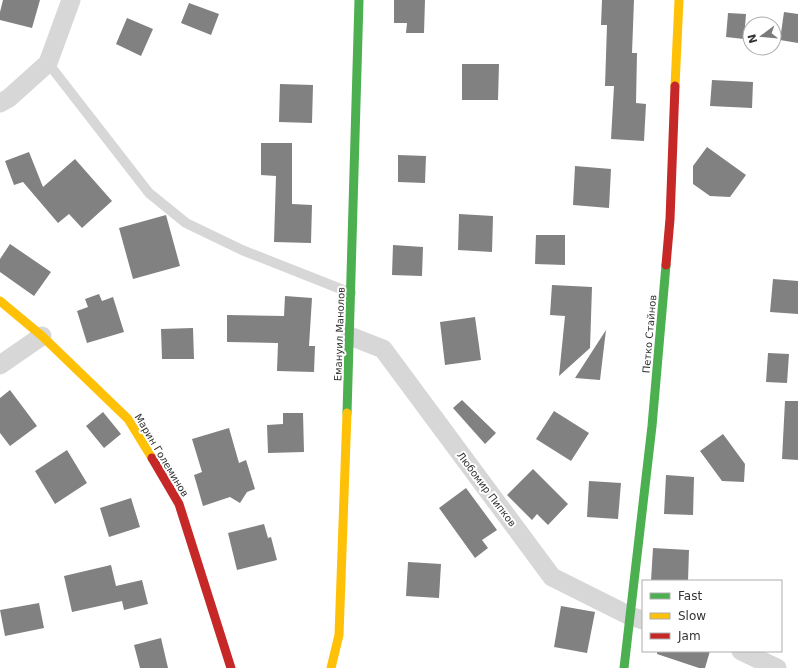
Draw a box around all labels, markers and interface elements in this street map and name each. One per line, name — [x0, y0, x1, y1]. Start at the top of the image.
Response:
north arrow — [742, 16, 782, 56]
text: N — [745, 32, 760, 45]
street label: Емануил Манолов — [332, 287, 347, 381]
street label: Петко Стайнов — [641, 294, 658, 374]
street label: Марин Големинов — [132, 412, 191, 499]
street label: Любомир Пипков — [455, 450, 518, 529]
legend — [642, 580, 782, 652]
text: Fast — [678, 589, 702, 603]
text: Slow — [678, 609, 706, 623]
text: Jam — [677, 629, 701, 643]

